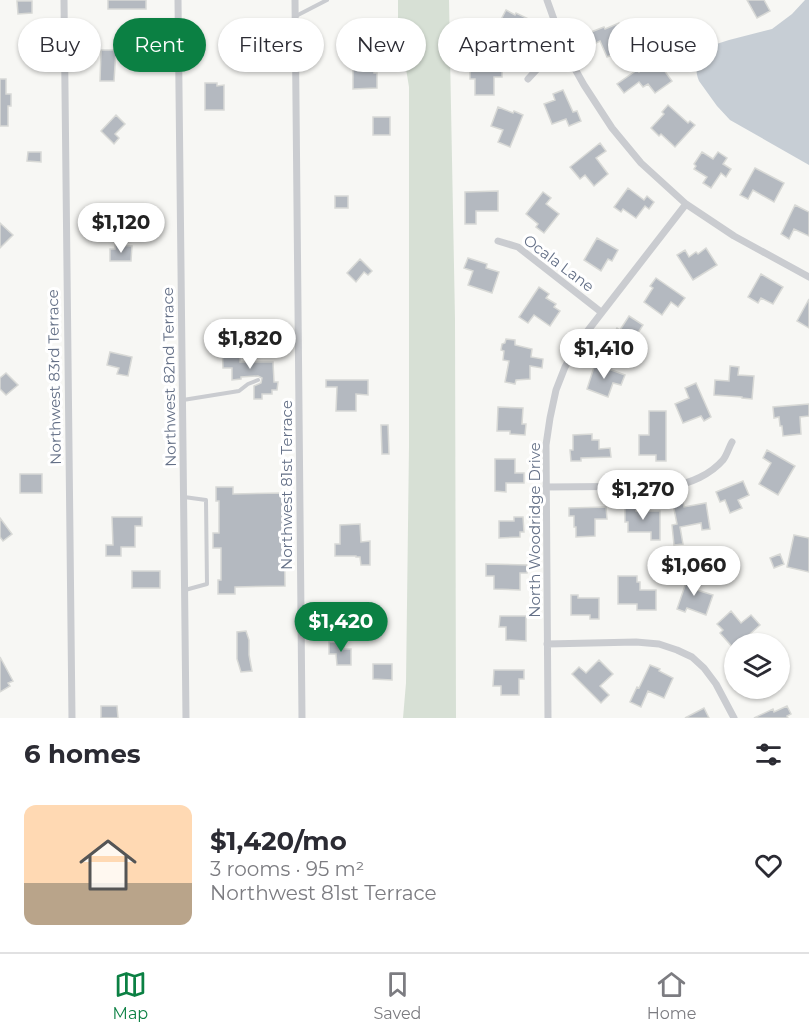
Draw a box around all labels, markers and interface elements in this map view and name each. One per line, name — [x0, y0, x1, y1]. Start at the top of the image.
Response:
chip: Buy — [18, 18, 101, 72]
chip: Rent — [113, 18, 206, 72]
chip: Filters — [218, 18, 324, 72]
chip: New — [336, 18, 426, 72]
chip: Apartment — [438, 18, 596, 72]
chip: House — [608, 18, 718, 72]
pin: $1,120 — [72, 203, 170, 254]
text: $1,120 — [92, 210, 150, 234]
street label: Ocala Lane — [520, 230, 598, 296]
street label: Northwest 82nd Terrace — [158, 287, 180, 467]
street label: Northwest 83rd Terrace — [43, 289, 65, 465]
pin: $1,820 — [201, 319, 299, 370]
text: $1,820 — [218, 326, 282, 350]
pin: $1,410 — [555, 329, 653, 380]
text: $1,410 — [574, 336, 634, 360]
street label: Northwest 81st Terrace — [277, 400, 296, 570]
street label: North Woodridge Drive — [525, 442, 544, 618]
pin: $1,270 — [594, 470, 692, 521]
text: $1,270 — [611, 477, 675, 501]
pin: $1,060 — [645, 546, 743, 597]
text: $1,060 — [661, 553, 727, 577]
pin: $1,420 — [292, 602, 390, 653]
text: $1,420 — [309, 609, 373, 633]
map controls — [724, 633, 790, 699]
button: layers — [724, 633, 790, 699]
text: 6 homes — [24, 738, 141, 770]
icon: filters — [752, 738, 785, 771]
text: $1,420/mo — [210, 825, 347, 857]
icon: home — [72, 829, 144, 901]
icon: heart — [752, 849, 785, 882]
text: 3 rooms · 95 m² — [210, 857, 364, 881]
text: Northwest 81st Terrace — [210, 881, 437, 905]
tab: Map — [113, 968, 148, 1023]
tab: Saved — [373, 968, 421, 1023]
tab: Home — [647, 968, 696, 1023]

